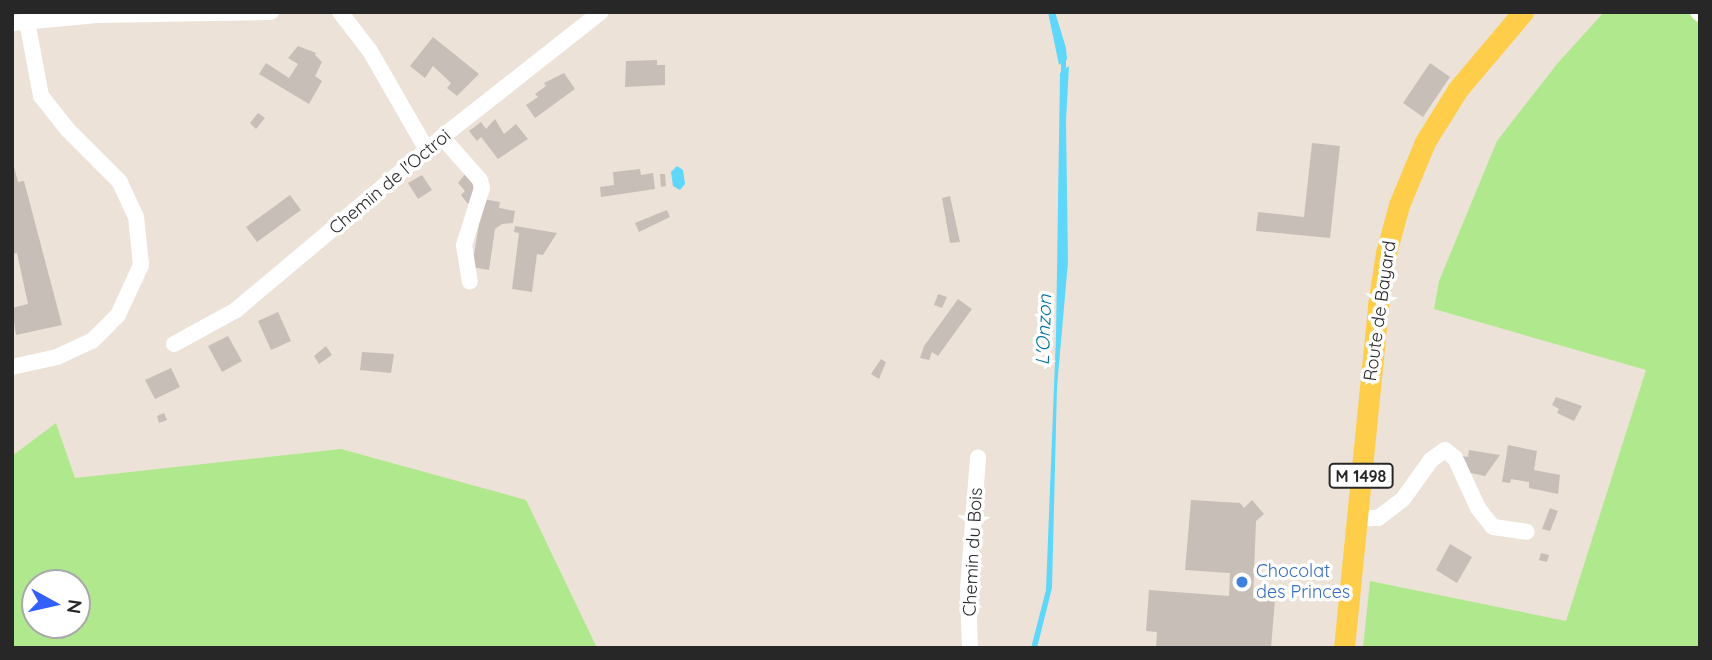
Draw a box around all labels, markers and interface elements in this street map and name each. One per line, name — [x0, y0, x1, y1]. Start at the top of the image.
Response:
street label: Chemin de l'Octroi — [325, 125, 455, 239]
street label: Route de Bayard — [1359, 239, 1401, 383]
water label: L'Onzon — [1031, 294, 1057, 366]
road number: M 1498 — [1328, 463, 1394, 489]
street label: Chemin du Bois — [959, 487, 987, 617]
place label: Chocolat des Princes — [1256, 561, 1350, 604]
north arrow — [21, 569, 91, 639]
marker: Chocolat des Princes — [1234, 574, 1250, 590]
text: N — [62, 598, 88, 615]

